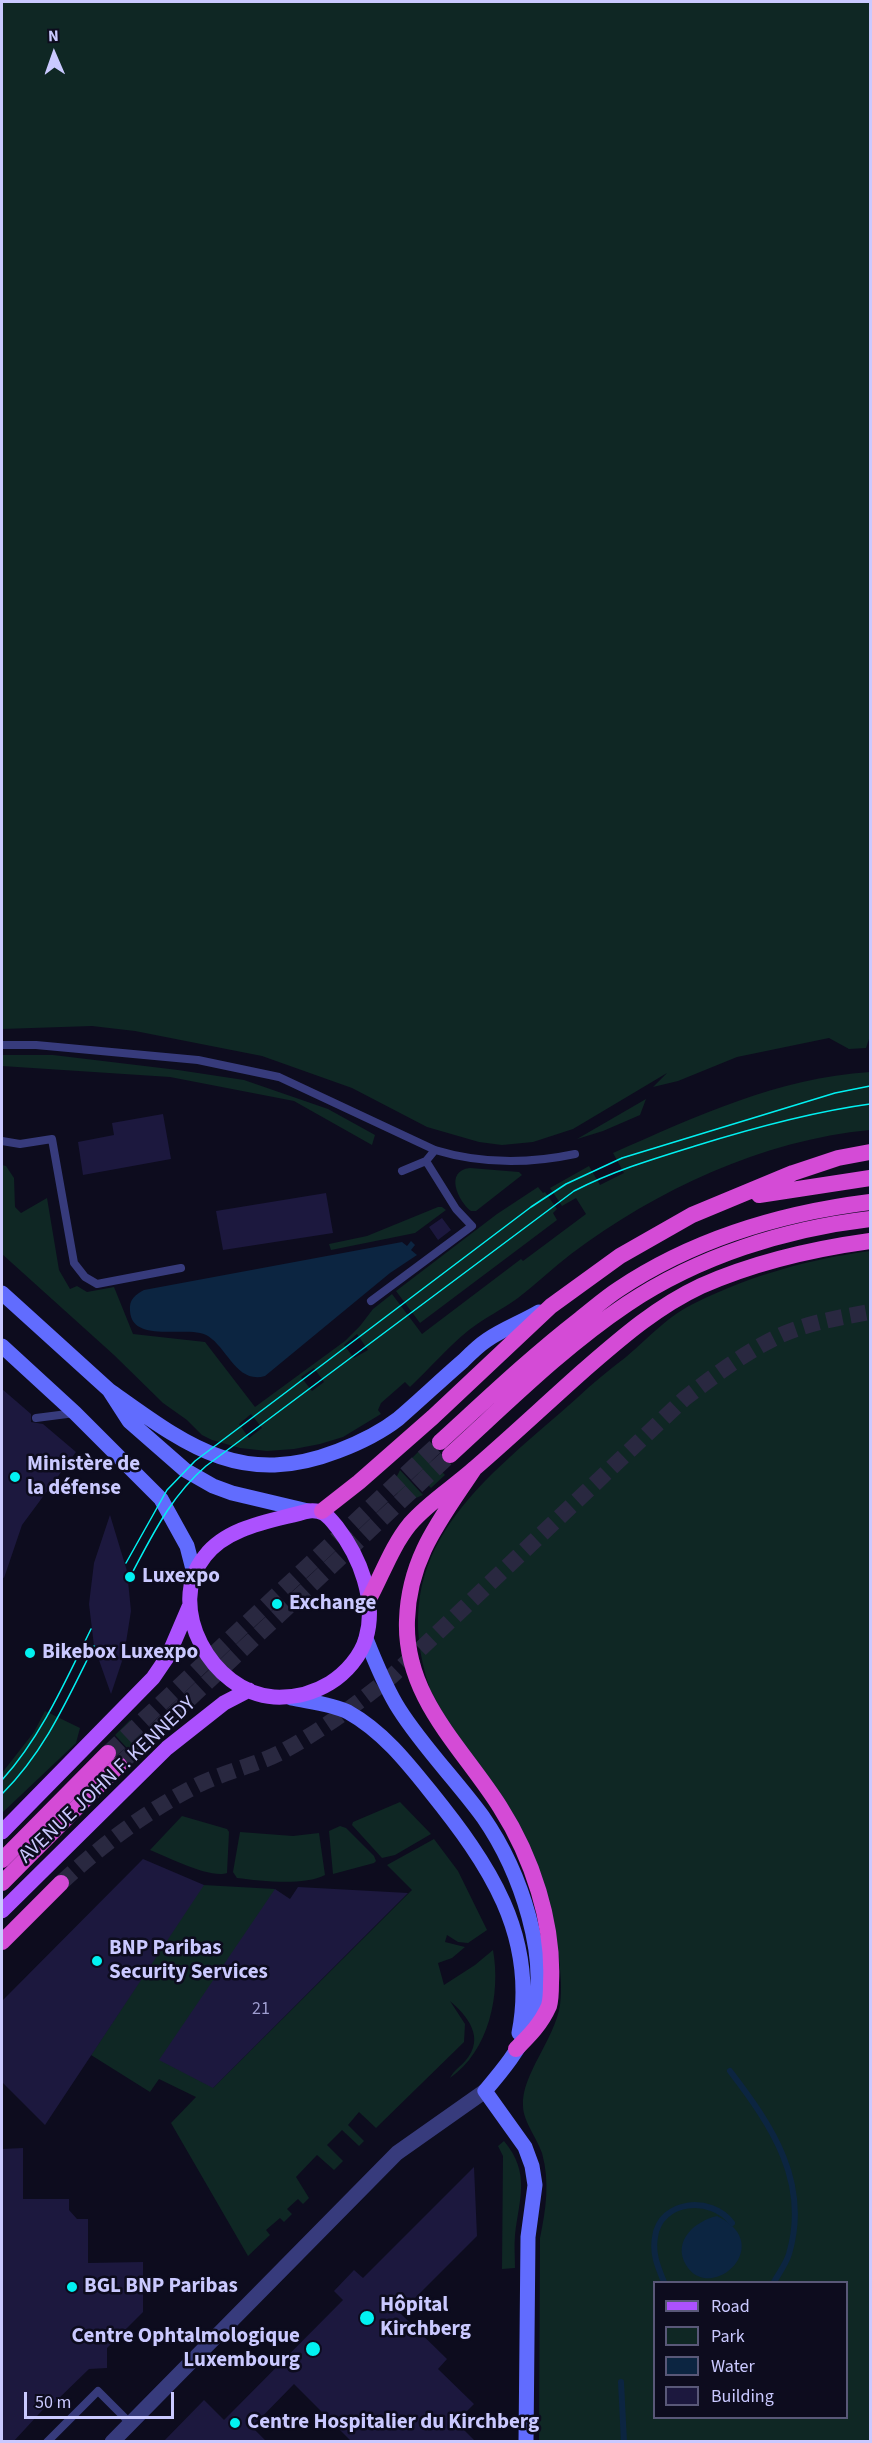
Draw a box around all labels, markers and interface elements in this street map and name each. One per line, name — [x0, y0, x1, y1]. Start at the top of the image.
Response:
north arrow — [24, 24, 84, 84]
text: N — [48, 25, 59, 47]
place label: Ministère de la défense — [27, 1452, 140, 1502]
marker: Ministère de la défense — [8, 1470, 22, 1484]
place label: Luxexpo — [142, 1564, 220, 1590]
marker: Luxexpo — [123, 1570, 137, 1584]
place label: Exchange — [289, 1591, 376, 1617]
marker: Exchange — [270, 1597, 284, 1611]
place label: Bikebox Luxexpo — [42, 1640, 198, 1666]
marker: Bikebox Luxexpo — [23, 1646, 37, 1660]
street label: AVENUE JOHN F. KENNEDY — [14, 1692, 202, 1870]
place label: BNP Paribas Security Services — [109, 1936, 268, 1986]
marker: BNP Paribas Security Services — [90, 1954, 104, 1968]
house number: 21 — [252, 1999, 270, 2021]
place label: BGL BNP Paribas — [84, 2274, 238, 2300]
marker: BGL BNP Paribas — [65, 2280, 79, 2294]
legend — [653, 2281, 848, 2419]
place label: Hôpital Kirchberg — [380, 2293, 471, 2343]
text: Road — [711, 2294, 750, 2319]
marker: Hôpital Kirchberg — [358, 2309, 376, 2327]
place label: Centre Ophtalmologique Luxembourg — [71, 2324, 300, 2374]
text: Park — [711, 2324, 745, 2349]
marker: Centre Ophtalmologique Luxembourg — [304, 2340, 322, 2358]
text: Water — [711, 2354, 755, 2379]
scale bar — [27, 2380, 177, 2418]
text: Building — [711, 2384, 774, 2409]
text: 50 m — [35, 2390, 71, 2415]
place label: Centre Hospitalier du Kirchberg — [247, 2410, 539, 2436]
marker: Centre Hospitalier du Kirchberg — [228, 2416, 242, 2430]

